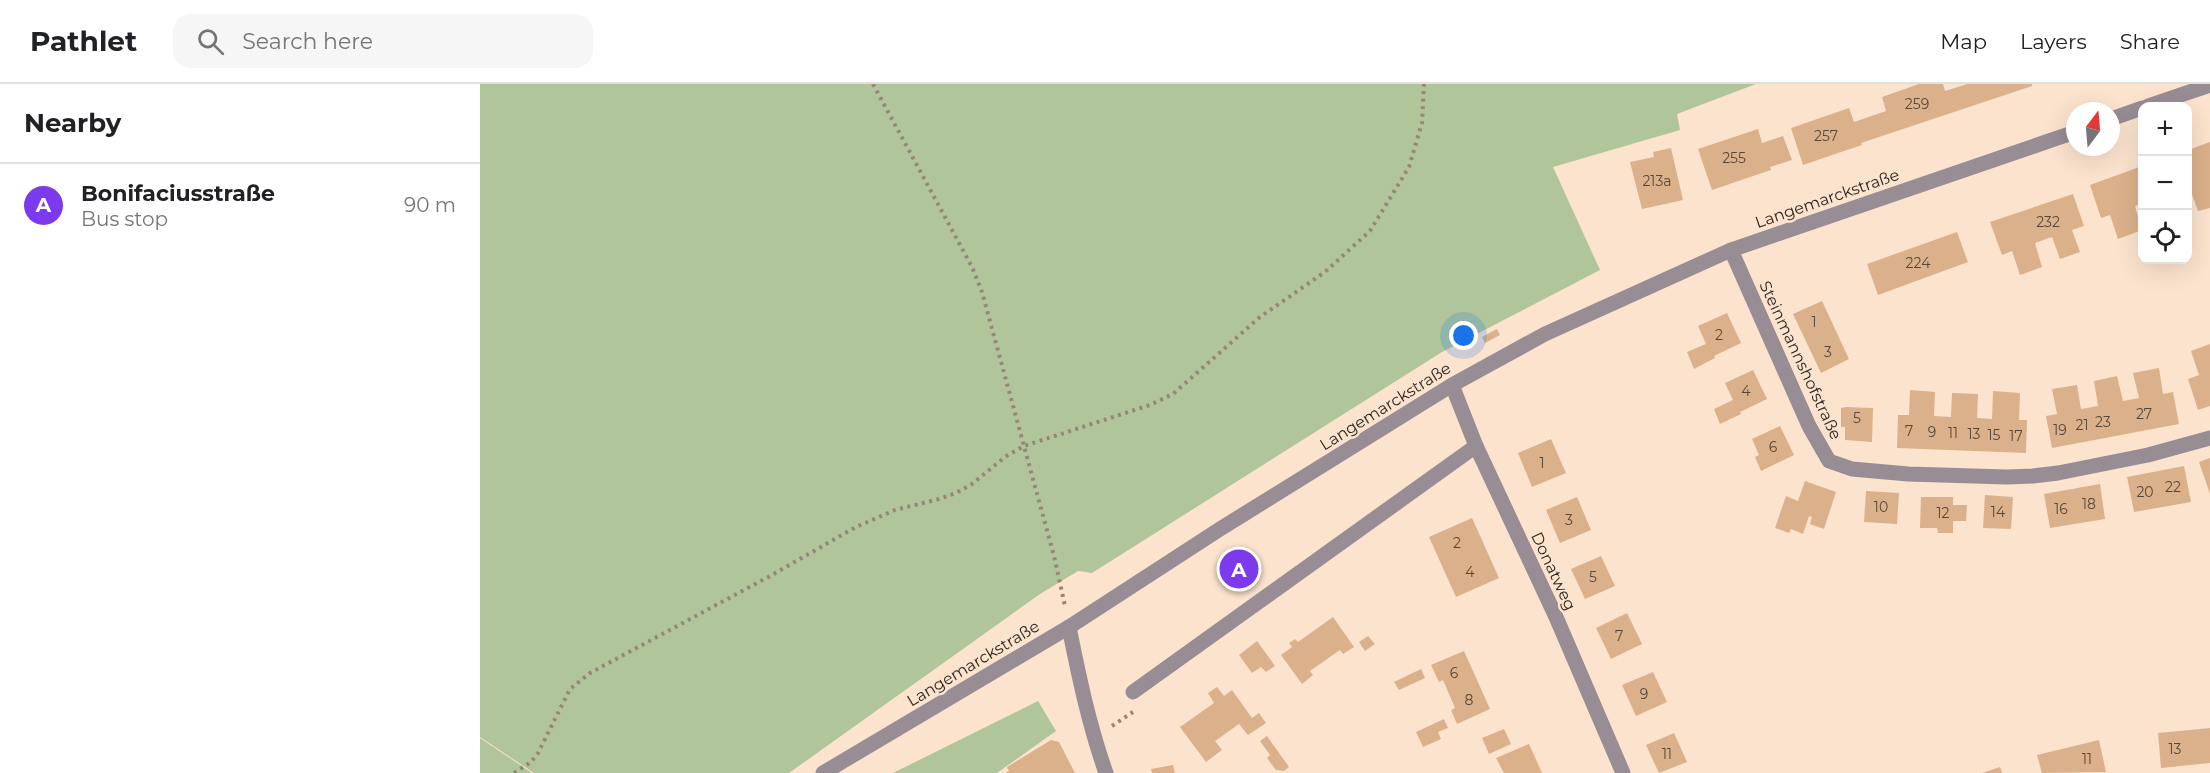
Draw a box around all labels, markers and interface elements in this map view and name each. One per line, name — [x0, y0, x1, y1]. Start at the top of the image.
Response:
search box — [173, 14, 593, 68]
text: Pathlet — [30, 24, 137, 58]
icon: search — [194, 25, 227, 58]
text: Search here — [242, 28, 373, 55]
text: Map — [1940, 29, 1987, 54]
text: Layers — [2020, 29, 2087, 54]
text: Share — [2120, 29, 2180, 54]
house number: 259 — [1905, 95, 1929, 113]
north arrow — [2066, 102, 2120, 156]
map controls — [2138, 102, 2192, 264]
button: + — [2138, 102, 2192, 156]
text: Nearby — [24, 107, 121, 139]
house number: 257 — [1814, 127, 1838, 145]
house number: 255 — [1722, 149, 1746, 167]
button: − — [2138, 156, 2192, 210]
street label: Langemarckstraße — [1753, 165, 1902, 232]
house number: 213a — [1642, 172, 1672, 190]
text: Bonifaciusstraße — [81, 180, 275, 207]
text: A — [36, 193, 51, 217]
text: 90 m — [404, 193, 456, 217]
text: Bus stop — [81, 207, 168, 231]
button: locate — [2138, 210, 2192, 264]
house number: 232 — [2036, 213, 2060, 231]
house number: 224 — [1906, 254, 1931, 272]
street label: Steinmannshofstraße — [1755, 278, 1846, 443]
house number: 1 — [1811, 313, 1817, 331]
your location — [1449, 321, 1478, 350]
house number: 2 — [1715, 326, 1723, 344]
house number: 3 — [1824, 343, 1832, 361]
street label: Langemarckstraße — [1316, 358, 1454, 454]
house number: 4 — [1741, 382, 1751, 400]
house number: 27 — [2136, 405, 2152, 423]
house number: 5 — [1853, 409, 1861, 427]
house number: 23 — [2095, 413, 2111, 431]
house number: 21 — [2075, 416, 2089, 434]
house number: 19 — [2053, 421, 2067, 439]
house number: 7 — [1905, 422, 1913, 440]
house number: 9 — [1928, 423, 1936, 441]
house number: 11 — [1948, 424, 1958, 442]
house number: 13 — [1968, 425, 1981, 443]
house number: 15 — [1988, 426, 2001, 444]
house number: 17 — [2009, 427, 2023, 445]
house number: 6 — [1769, 438, 1778, 456]
house number: 1 — [1539, 454, 1545, 472]
house number: 22 — [2165, 478, 2181, 496]
house number: 20 — [2136, 483, 2154, 501]
house number: 18 — [2082, 495, 2096, 513]
house number: 10 — [1874, 498, 1888, 516]
house number: 16 — [2054, 500, 2068, 518]
house number: 14 — [1991, 503, 2006, 521]
house number: 12 — [1936, 504, 1950, 522]
house number: 3 — [1565, 511, 1573, 529]
street label: Donatweg — [1527, 529, 1580, 613]
house number: 2 — [1453, 534, 1461, 552]
pin: A — [1220, 546, 1258, 592]
house number: 4 — [1465, 563, 1475, 581]
house number: 5 — [1589, 568, 1597, 586]
street label: Langemarckstraße — [904, 616, 1043, 710]
house number: 7 — [1615, 627, 1623, 645]
house number: 6 — [1450, 664, 1459, 682]
house number: 9 — [1640, 685, 1648, 703]
house number: 8 — [1465, 691, 1474, 709]
house number: 13 — [2169, 740, 2182, 758]
house number: 11 — [1662, 745, 1672, 763]
house number: 11 — [2082, 750, 2092, 768]

